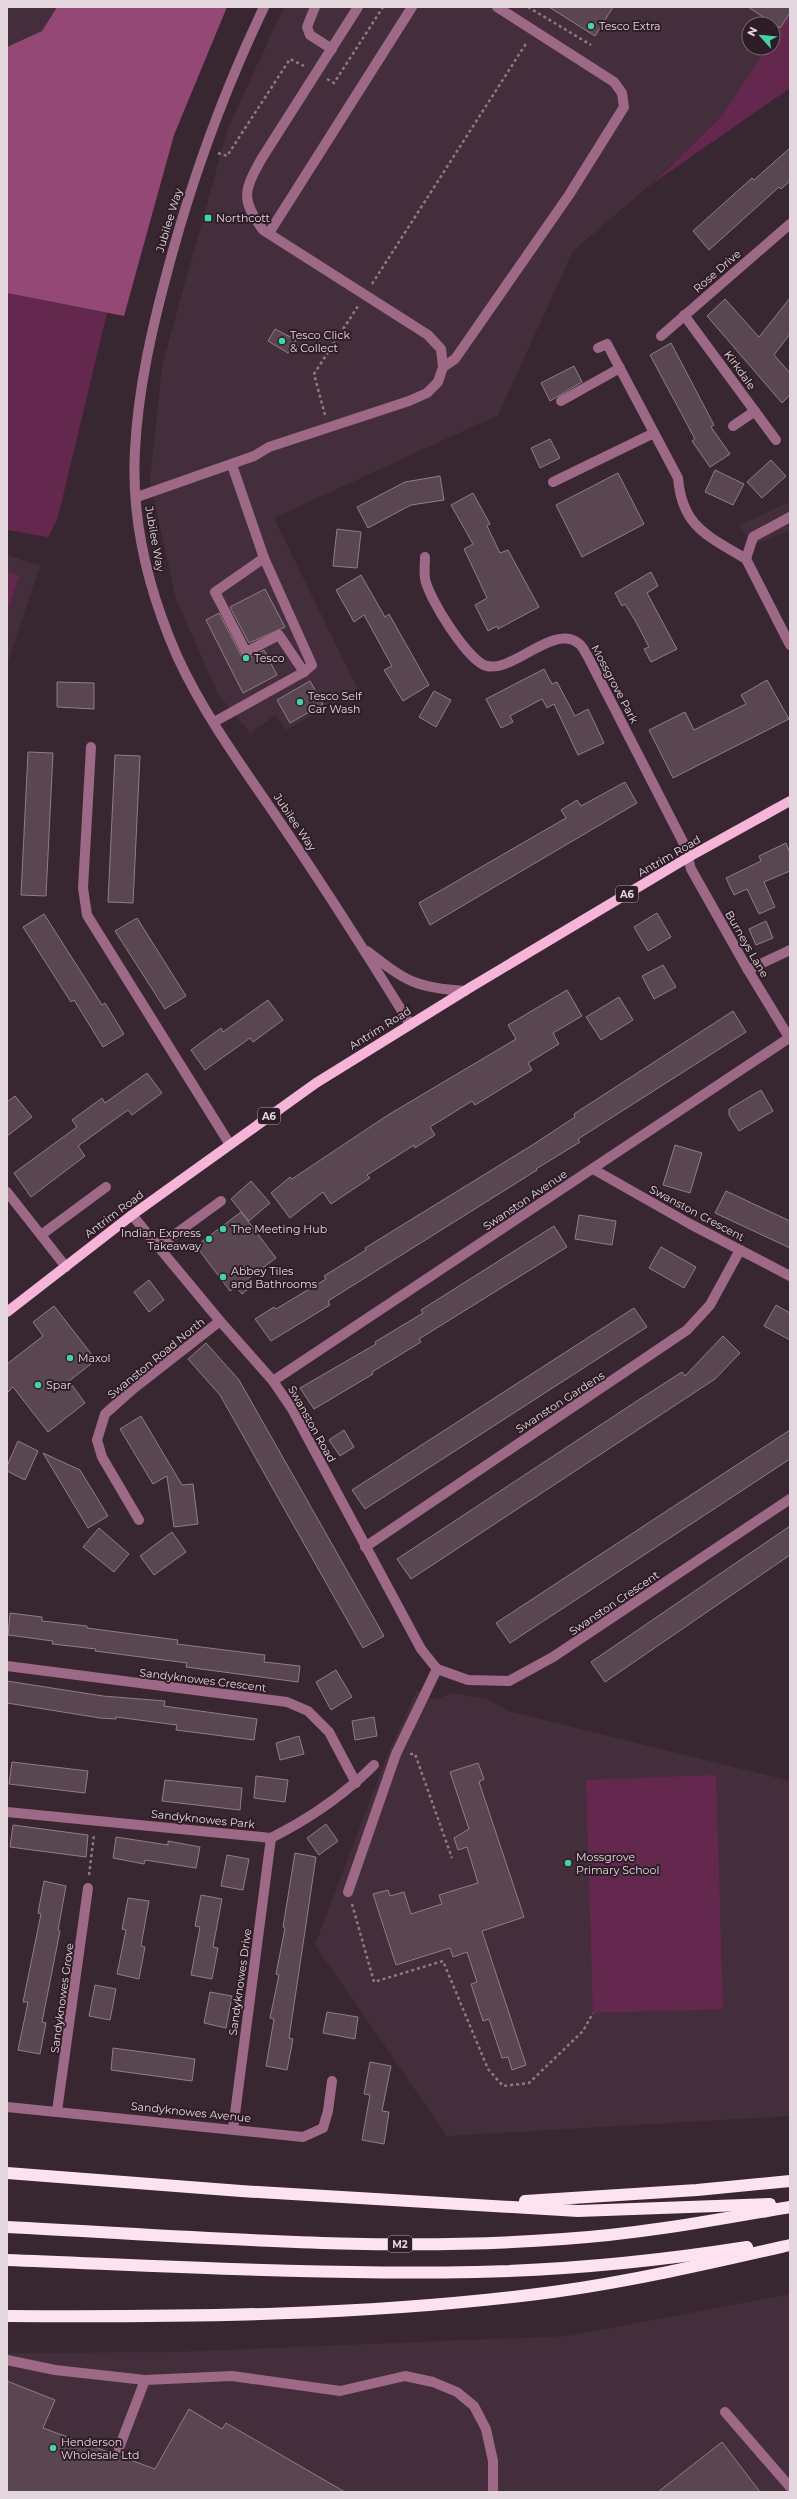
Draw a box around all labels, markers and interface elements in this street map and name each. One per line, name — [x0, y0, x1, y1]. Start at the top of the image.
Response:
north arrow — [741, 16, 781, 56]
place label: Tesco Extra — [599, 19, 661, 33]
marker: Tesco Extra — [586, 21, 596, 31]
text: N — [744, 24, 760, 39]
street label: Jubilee Way — [152, 186, 185, 255]
place label: Northcott — [216, 211, 271, 225]
marker: Northcott — [203, 213, 213, 223]
street label: Rose Drive — [690, 246, 744, 295]
place label: Tesco Click & Collect — [290, 328, 350, 355]
marker: Tesco Click & Collect — [277, 336, 287, 346]
street label: Kirkdale — [721, 348, 759, 393]
street label: Jubilee Way — [142, 504, 168, 573]
street label: Mossgrove Park — [588, 642, 642, 726]
place label: Tesco — [254, 651, 285, 665]
marker: Tesco — [241, 653, 251, 663]
place label: Tesco Self Car Wash — [308, 689, 363, 716]
marker: Tesco Self Car Wash — [295, 697, 305, 707]
street label: Jubilee Way — [270, 790, 319, 853]
street label: Antrim Road — [635, 832, 703, 880]
road number: A6 — [616, 886, 638, 902]
street label: Burneys Lane — [722, 908, 772, 980]
street label: Antrim Road — [346, 1003, 414, 1053]
road number: A6 — [258, 1108, 280, 1124]
street label: Swanston Avenue — [480, 1166, 570, 1233]
street label: Swanston Crescent — [647, 1182, 747, 1244]
street label: Antrim Road — [82, 1187, 146, 1241]
place label: The Meeting Hub — [231, 1222, 327, 1236]
marker: The Meeting Hub — [218, 1224, 228, 1234]
place label: Indian Express Takeaway — [121, 1226, 202, 1253]
marker: Indian Express Takeaway — [204, 1234, 214, 1244]
place label: Abbey Tiles and Bathrooms — [231, 1264, 318, 1291]
marker: Abbey Tiles and Bathrooms — [218, 1272, 228, 1282]
street label: Swanston Road North — [105, 1315, 207, 1401]
place label: Maxol — [78, 1351, 111, 1365]
marker: Maxol — [65, 1353, 75, 1363]
street label: Swanston Gardens — [513, 1368, 608, 1436]
place label: Spar — [46, 1378, 71, 1392]
marker: Spar — [33, 1380, 43, 1390]
street label: Swanston Road — [285, 1383, 339, 1465]
street label: Swanston Crescent — [566, 1567, 662, 1638]
street label: Sandyknowes Crescent — [139, 1665, 268, 1695]
street label: Sandyknowes Park — [150, 1807, 256, 1831]
place label: Mossgrove Primary School — [576, 1850, 659, 1877]
marker: Mossgrove Primary School — [563, 1858, 573, 1868]
street label: Sandyknowes Drive — [226, 1927, 254, 2036]
street label: Sandyknowes Grove — [47, 1942, 77, 2054]
street label: Sandyknowes Avenue — [130, 2099, 252, 2125]
road number: M2 — [388, 2236, 412, 2252]
place label: Henderson Wholesale Ltd — [61, 2435, 139, 2462]
marker: Henderson Wholesale Ltd — [48, 2443, 58, 2453]

